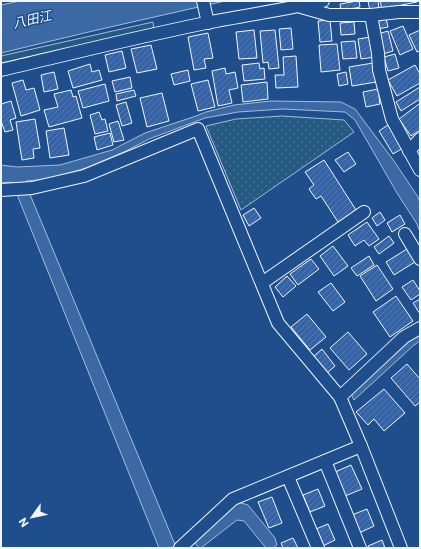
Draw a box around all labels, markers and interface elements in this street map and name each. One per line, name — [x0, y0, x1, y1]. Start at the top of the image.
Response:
water label: 八田江 — [11, 6, 55, 31]
north arrow — [12, 497, 52, 537]
text: N — [15, 516, 31, 530]

